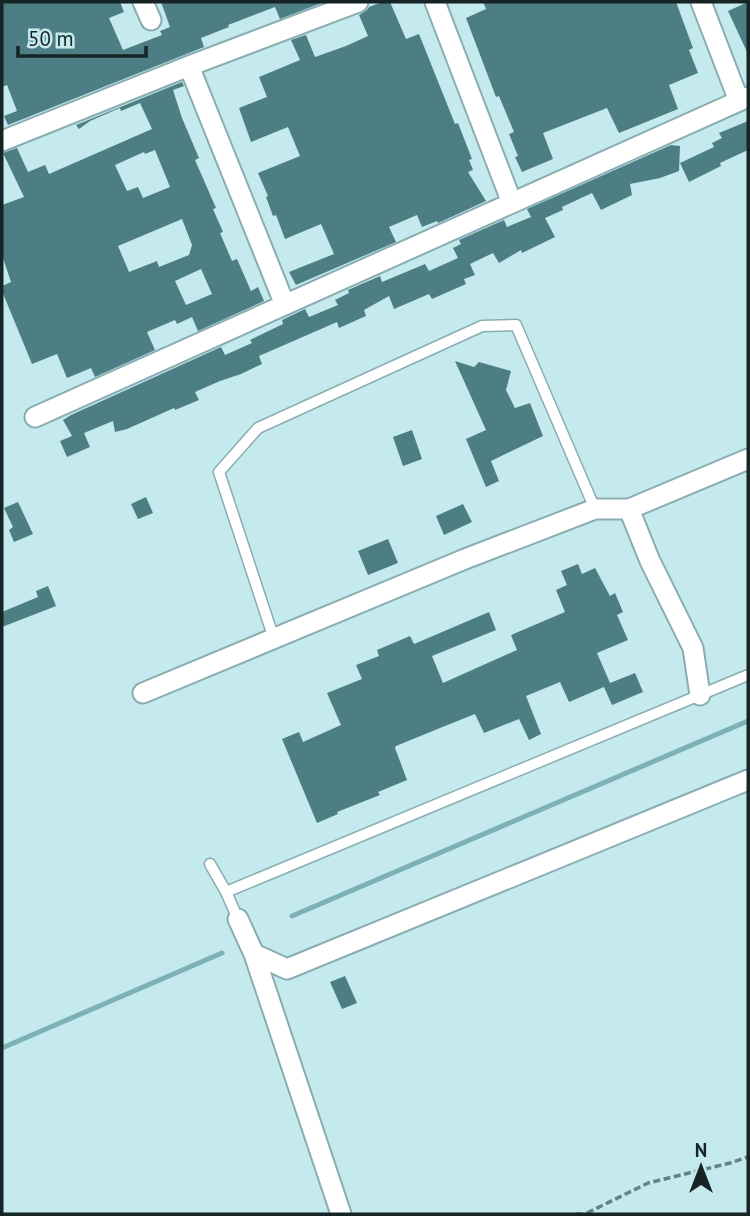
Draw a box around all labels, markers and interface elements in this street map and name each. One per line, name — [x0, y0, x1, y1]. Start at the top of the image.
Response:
scale bar — [18, 14, 145, 58]
text: 50 m — [28, 25, 74, 52]
north arrow — [666, 1132, 736, 1202]
text: N — [695, 1138, 707, 1162]

